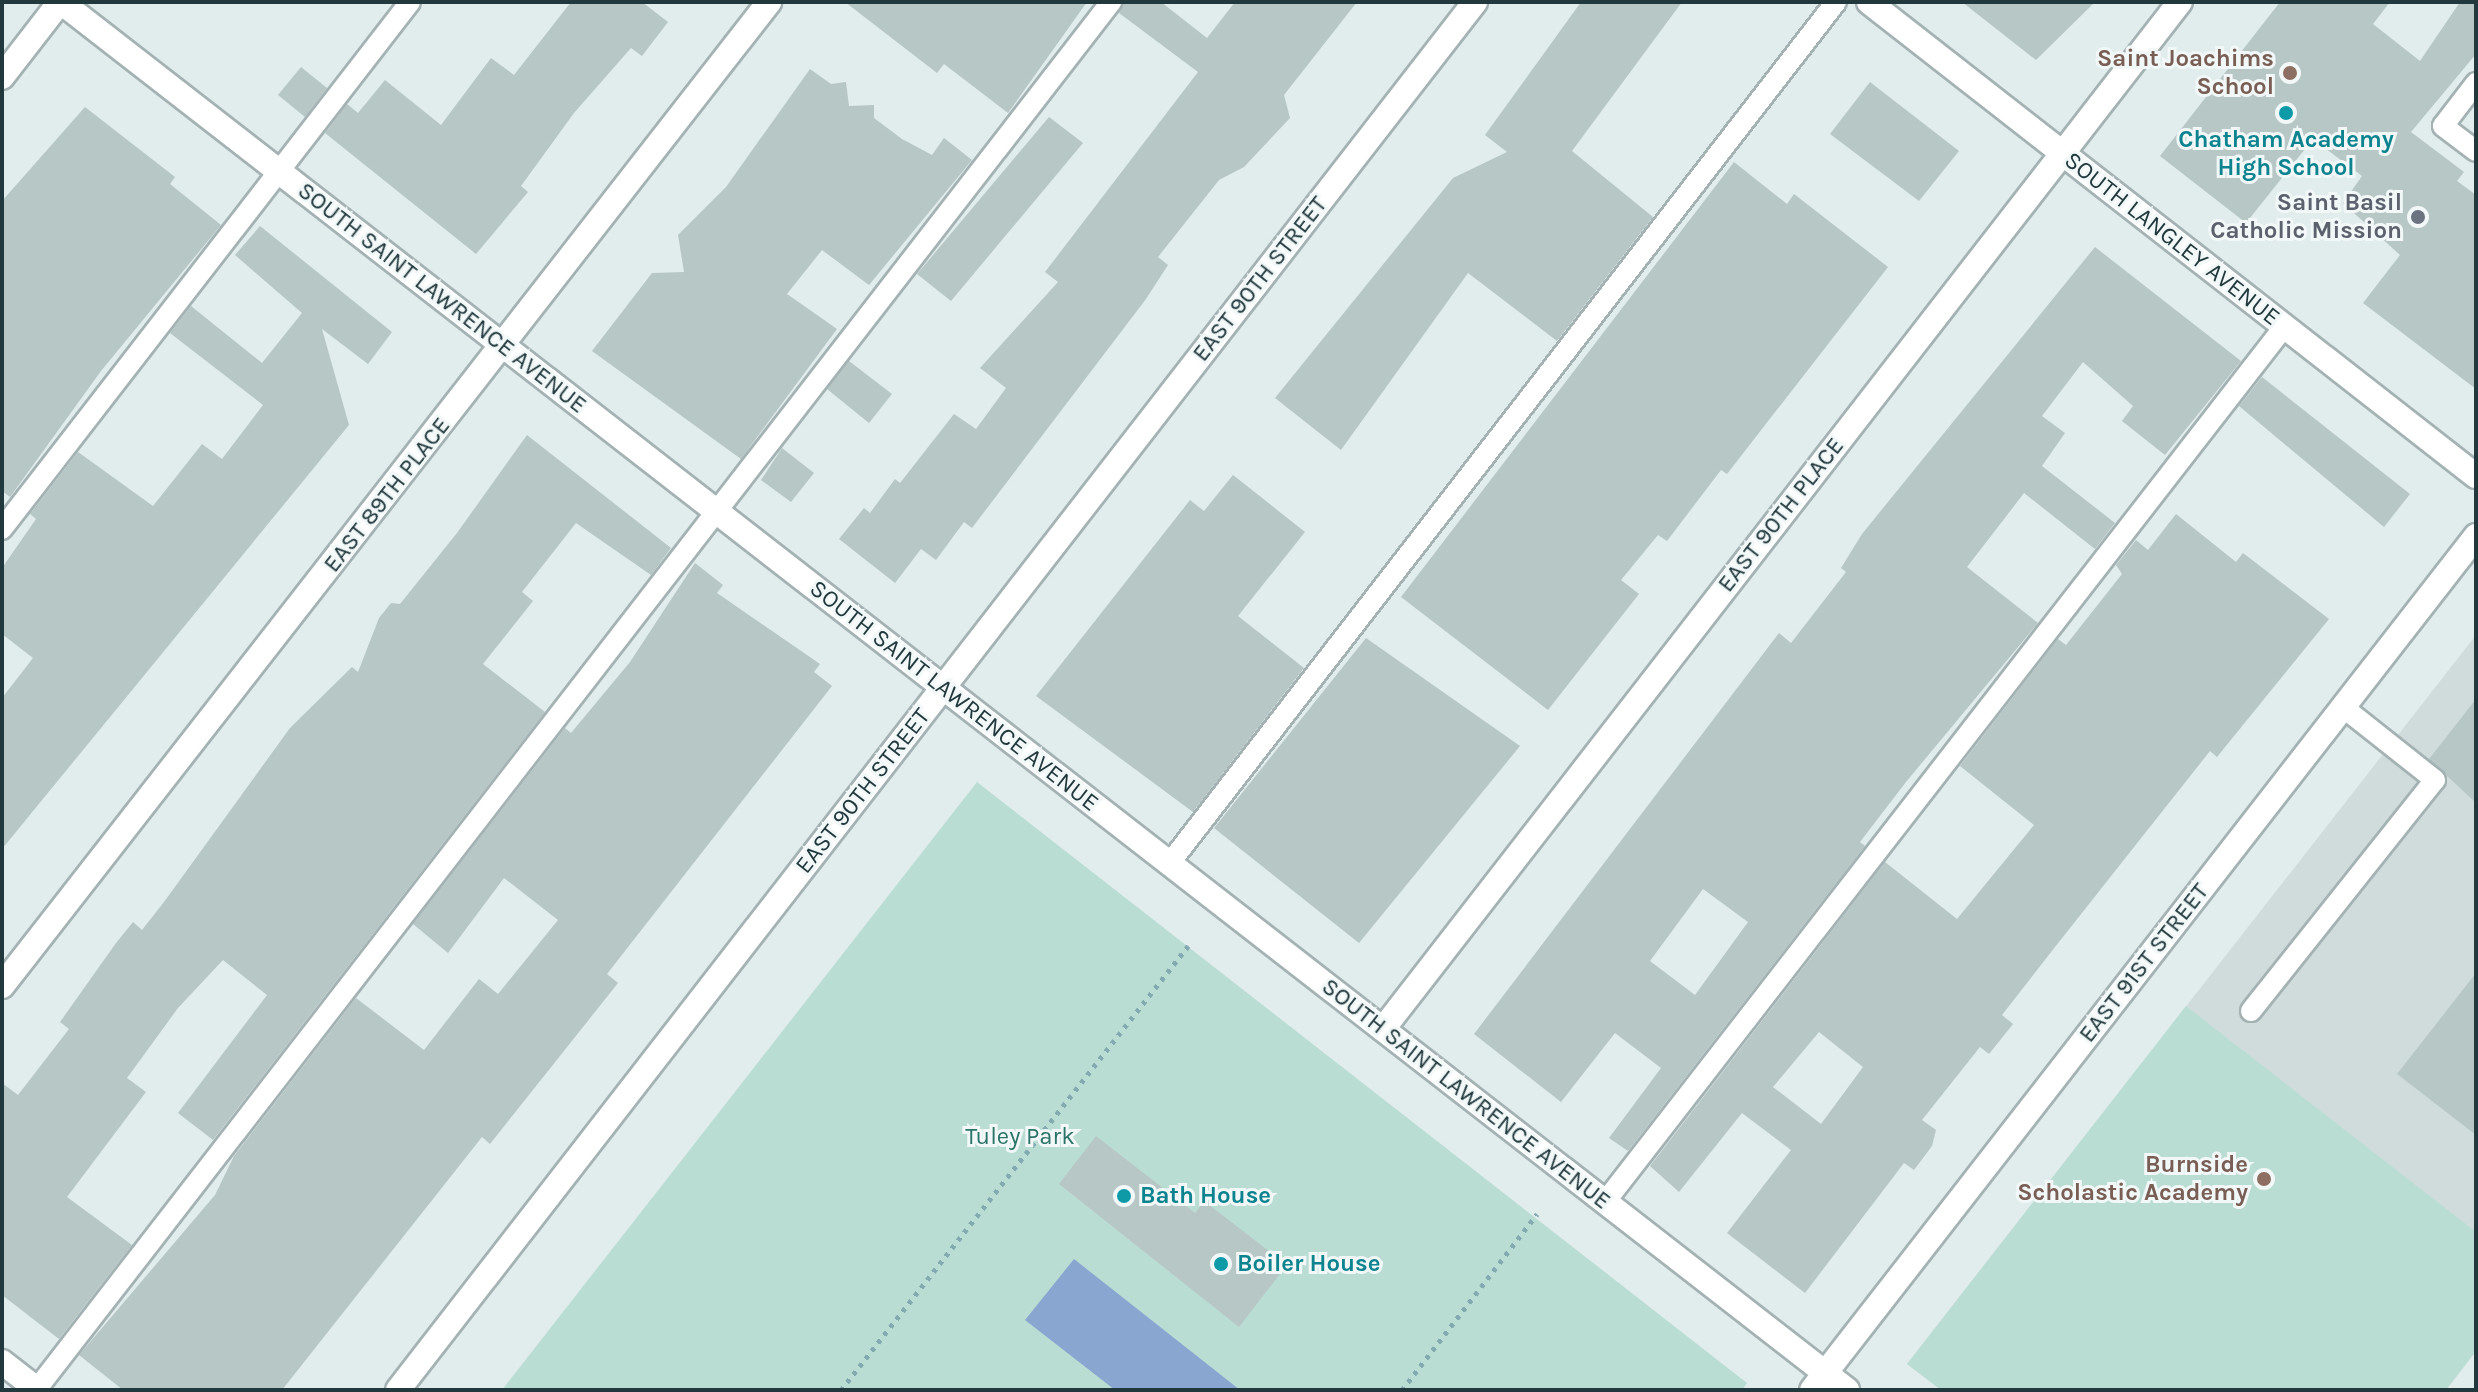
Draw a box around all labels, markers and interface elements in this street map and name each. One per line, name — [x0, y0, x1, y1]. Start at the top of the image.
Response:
place label: Saint Joachims School — [2097, 45, 2274, 101]
marker: Saint Joachims School — [2281, 64, 2299, 82]
marker: Chatham Academy High School — [2277, 104, 2295, 122]
place label: Chatham Academy High School — [2178, 126, 2394, 182]
street label: SOUTH LANGLEY AVENUE — [2059, 146, 2285, 332]
street label: SOUTH SAINT LAWRENCE AVENUE — [292, 176, 592, 420]
place label: Saint Basil Catholic Mission — [2210, 189, 2402, 245]
street label: EAST 90TH STREET — [1187, 191, 1333, 367]
marker: Saint Basil Catholic Mission — [2409, 208, 2427, 226]
street label: EAST 89TH PLACE — [318, 412, 456, 578]
street label: EAST 90TH PLACE — [1712, 432, 1850, 598]
street label: SOUTH SAINT LAWRENCE AVENUE — [804, 574, 1104, 818]
street label: EAST 90TH STREET — [790, 703, 936, 879]
street label: EAST 91ST STREET — [2073, 878, 2215, 1048]
street label: SOUTH SAINT LAWRENCE AVENUE — [1316, 972, 1616, 1216]
park label: Tuley Park — [965, 1123, 1075, 1151]
place label: Burnside Scholastic Academy — [2017, 1151, 2248, 1207]
marker: Burnside Scholastic Academy — [2255, 1170, 2273, 1188]
place label: Bath House — [1140, 1182, 1271, 1210]
marker: Bath House — [1115, 1187, 1133, 1205]
place label: Boiler House — [1237, 1250, 1380, 1278]
marker: Boiler House — [1212, 1255, 1230, 1273]

